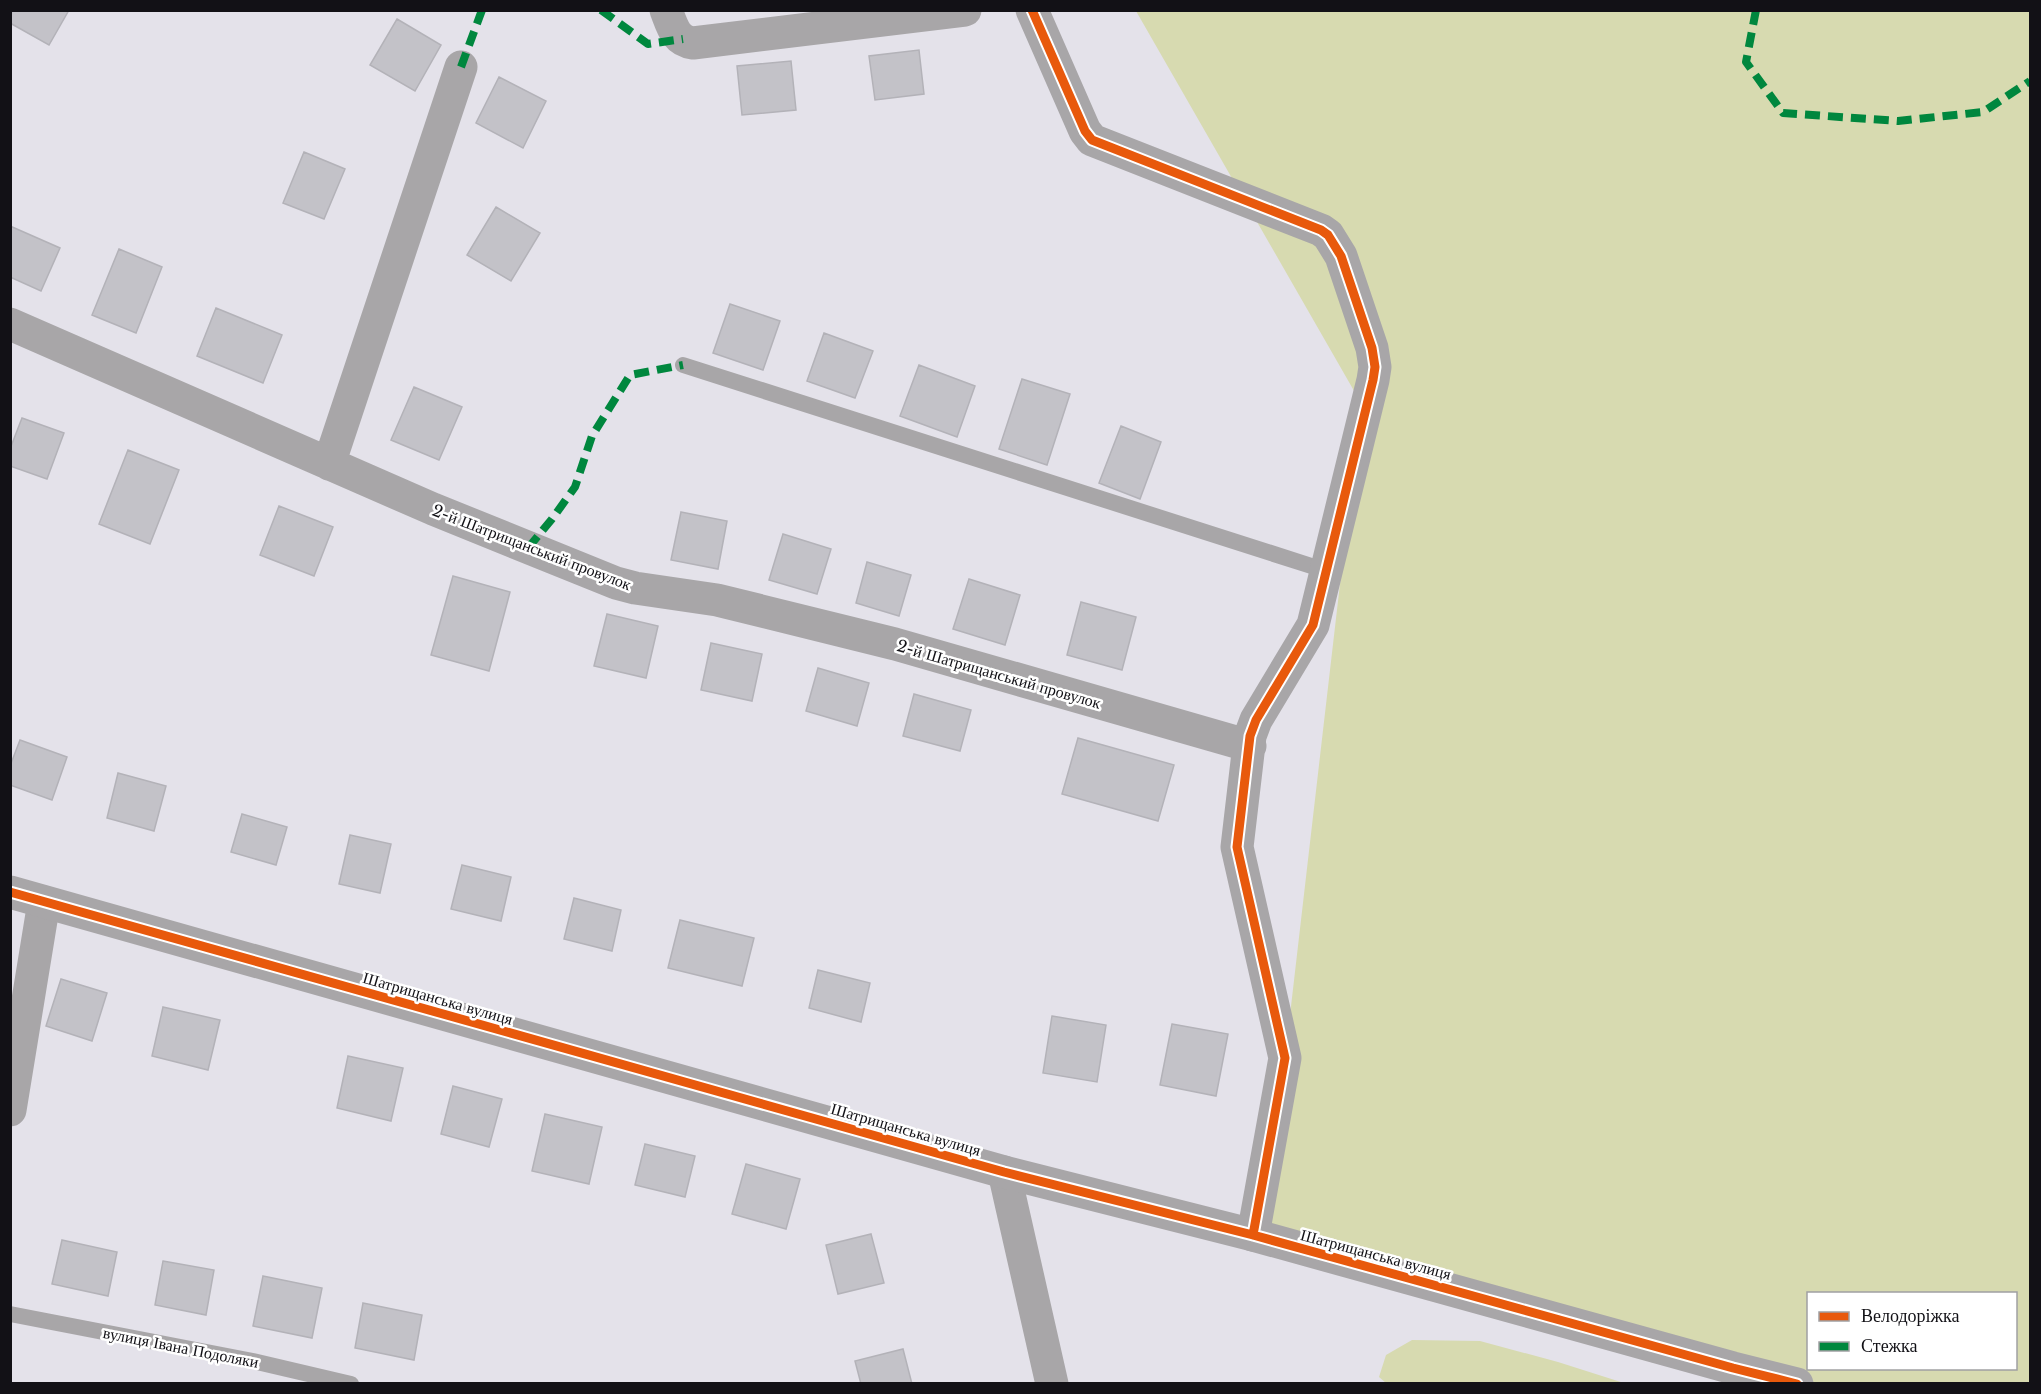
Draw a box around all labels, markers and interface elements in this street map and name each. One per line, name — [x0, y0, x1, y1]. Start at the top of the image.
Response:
street label: 2-й Шатрищанський провулок — [430, 500, 635, 594]
street label: 2-й Шатрищанський провулок — [895, 635, 1104, 713]
street label: Шатрищанська вулиця — [361, 967, 516, 1029]
street label: Шатрищанська вулиця — [829, 1098, 984, 1160]
street label: Шатрищанська вулиця — [1299, 1224, 1454, 1284]
legend — [1807, 1292, 2017, 1370]
text: Велодоріжка — [1861, 1305, 1960, 1327]
street label: вулиця Івана Подоляки — [101, 1322, 261, 1372]
text: Стежка — [1861, 1335, 1918, 1357]

